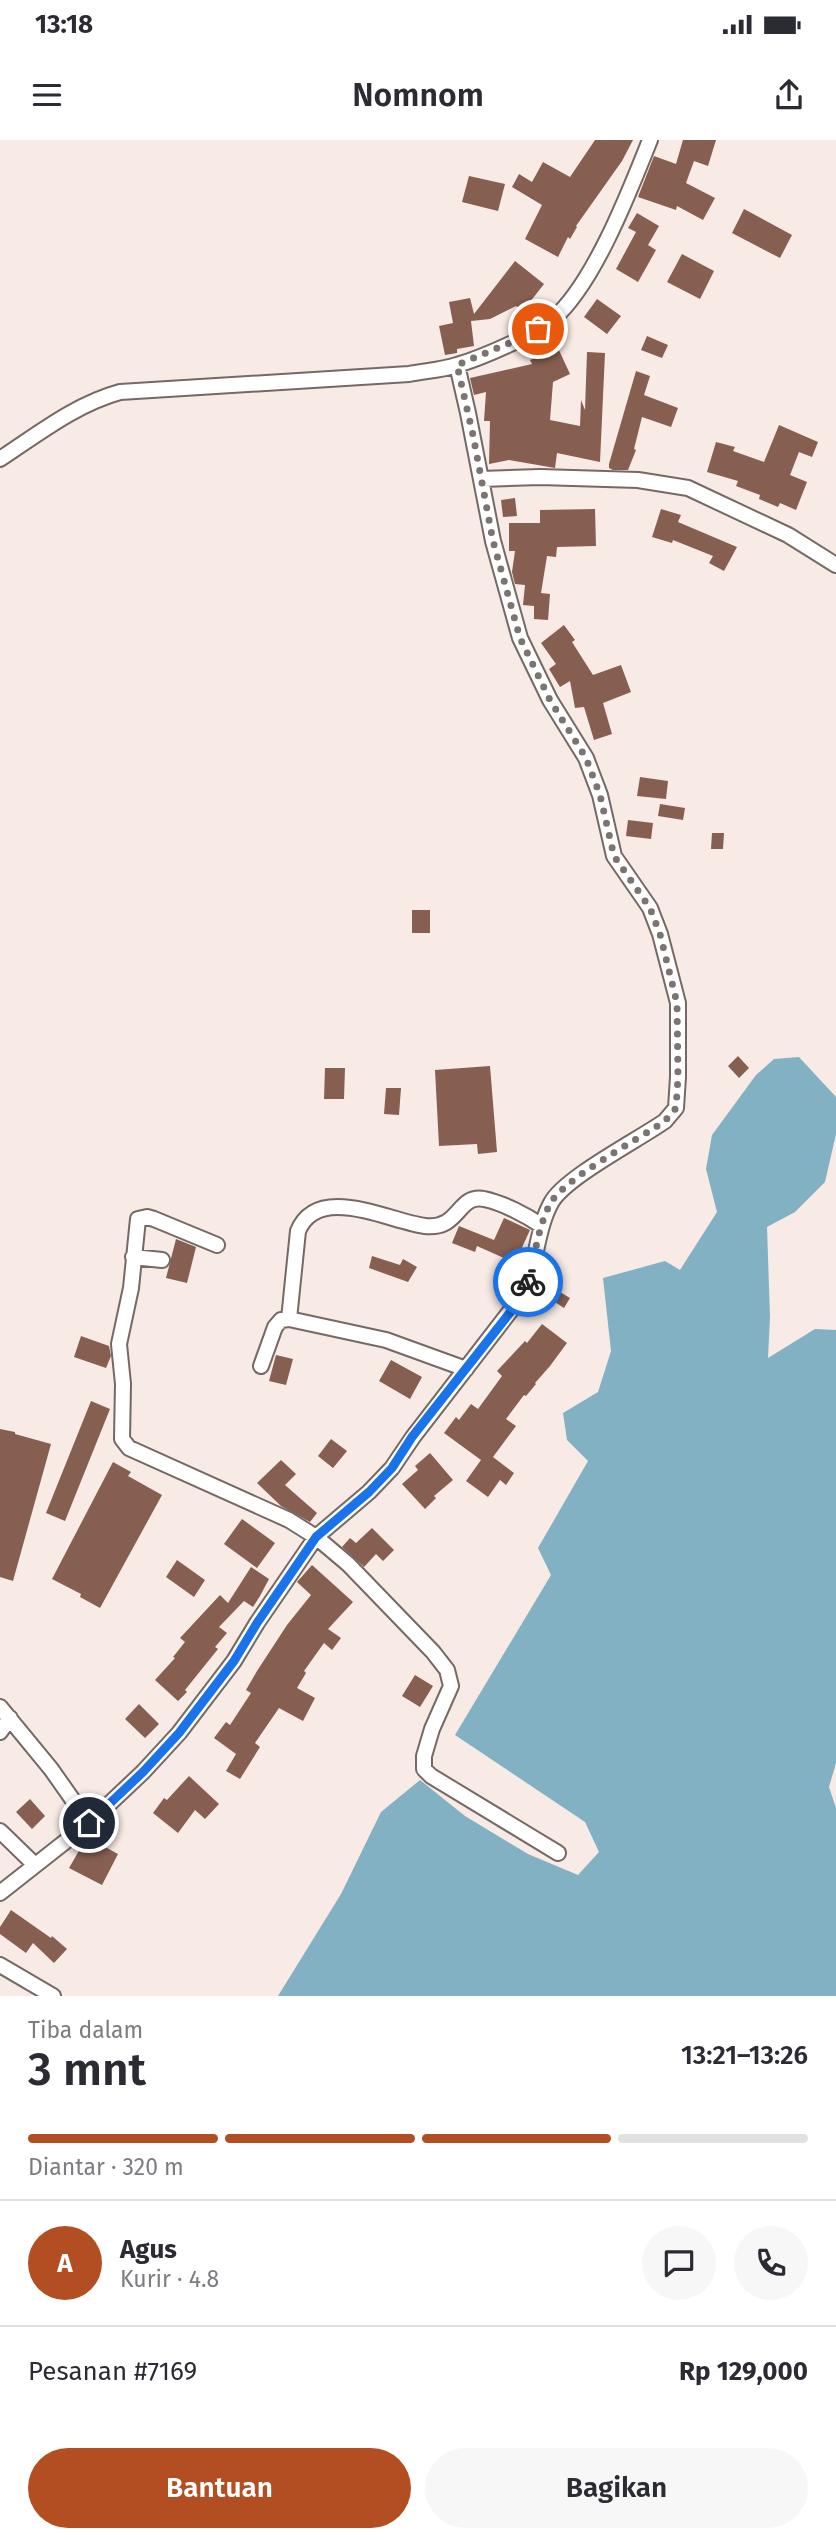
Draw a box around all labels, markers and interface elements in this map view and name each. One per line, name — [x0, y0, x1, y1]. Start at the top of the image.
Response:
text: 13:18 — [35, 9, 93, 40]
icon: menu — [28, 76, 66, 114]
text: Nomnom — [352, 76, 484, 114]
icon: share — [770, 76, 808, 114]
pin — [508, 299, 568, 359]
icon: bag — [519, 310, 557, 348]
courier — [493, 1247, 563, 1317]
icon: bike — [509, 1263, 547, 1301]
pin — [59, 1793, 119, 1853]
icon: home — [70, 1804, 108, 1842]
text: Tiba dalam — [28, 2016, 143, 2044]
text: 13:21–13:26 — [681, 2040, 808, 2071]
text: 3 mnt — [28, 2042, 146, 2097]
text: Diantar · 320 m — [28, 2153, 184, 2181]
button: chat — [642, 2226, 716, 2300]
button: phone — [734, 2226, 808, 2300]
text: Agus — [120, 2234, 177, 2265]
text: A — [57, 2248, 73, 2279]
text: Kurir · 4.8 — [120, 2265, 219, 2293]
text: Pesanan #7169 — [28, 2356, 197, 2387]
text: Rp 129,000 — [679, 2356, 808, 2387]
button: Bantuan — [28, 2448, 411, 2528]
button: Bagikan — [425, 2448, 808, 2528]

